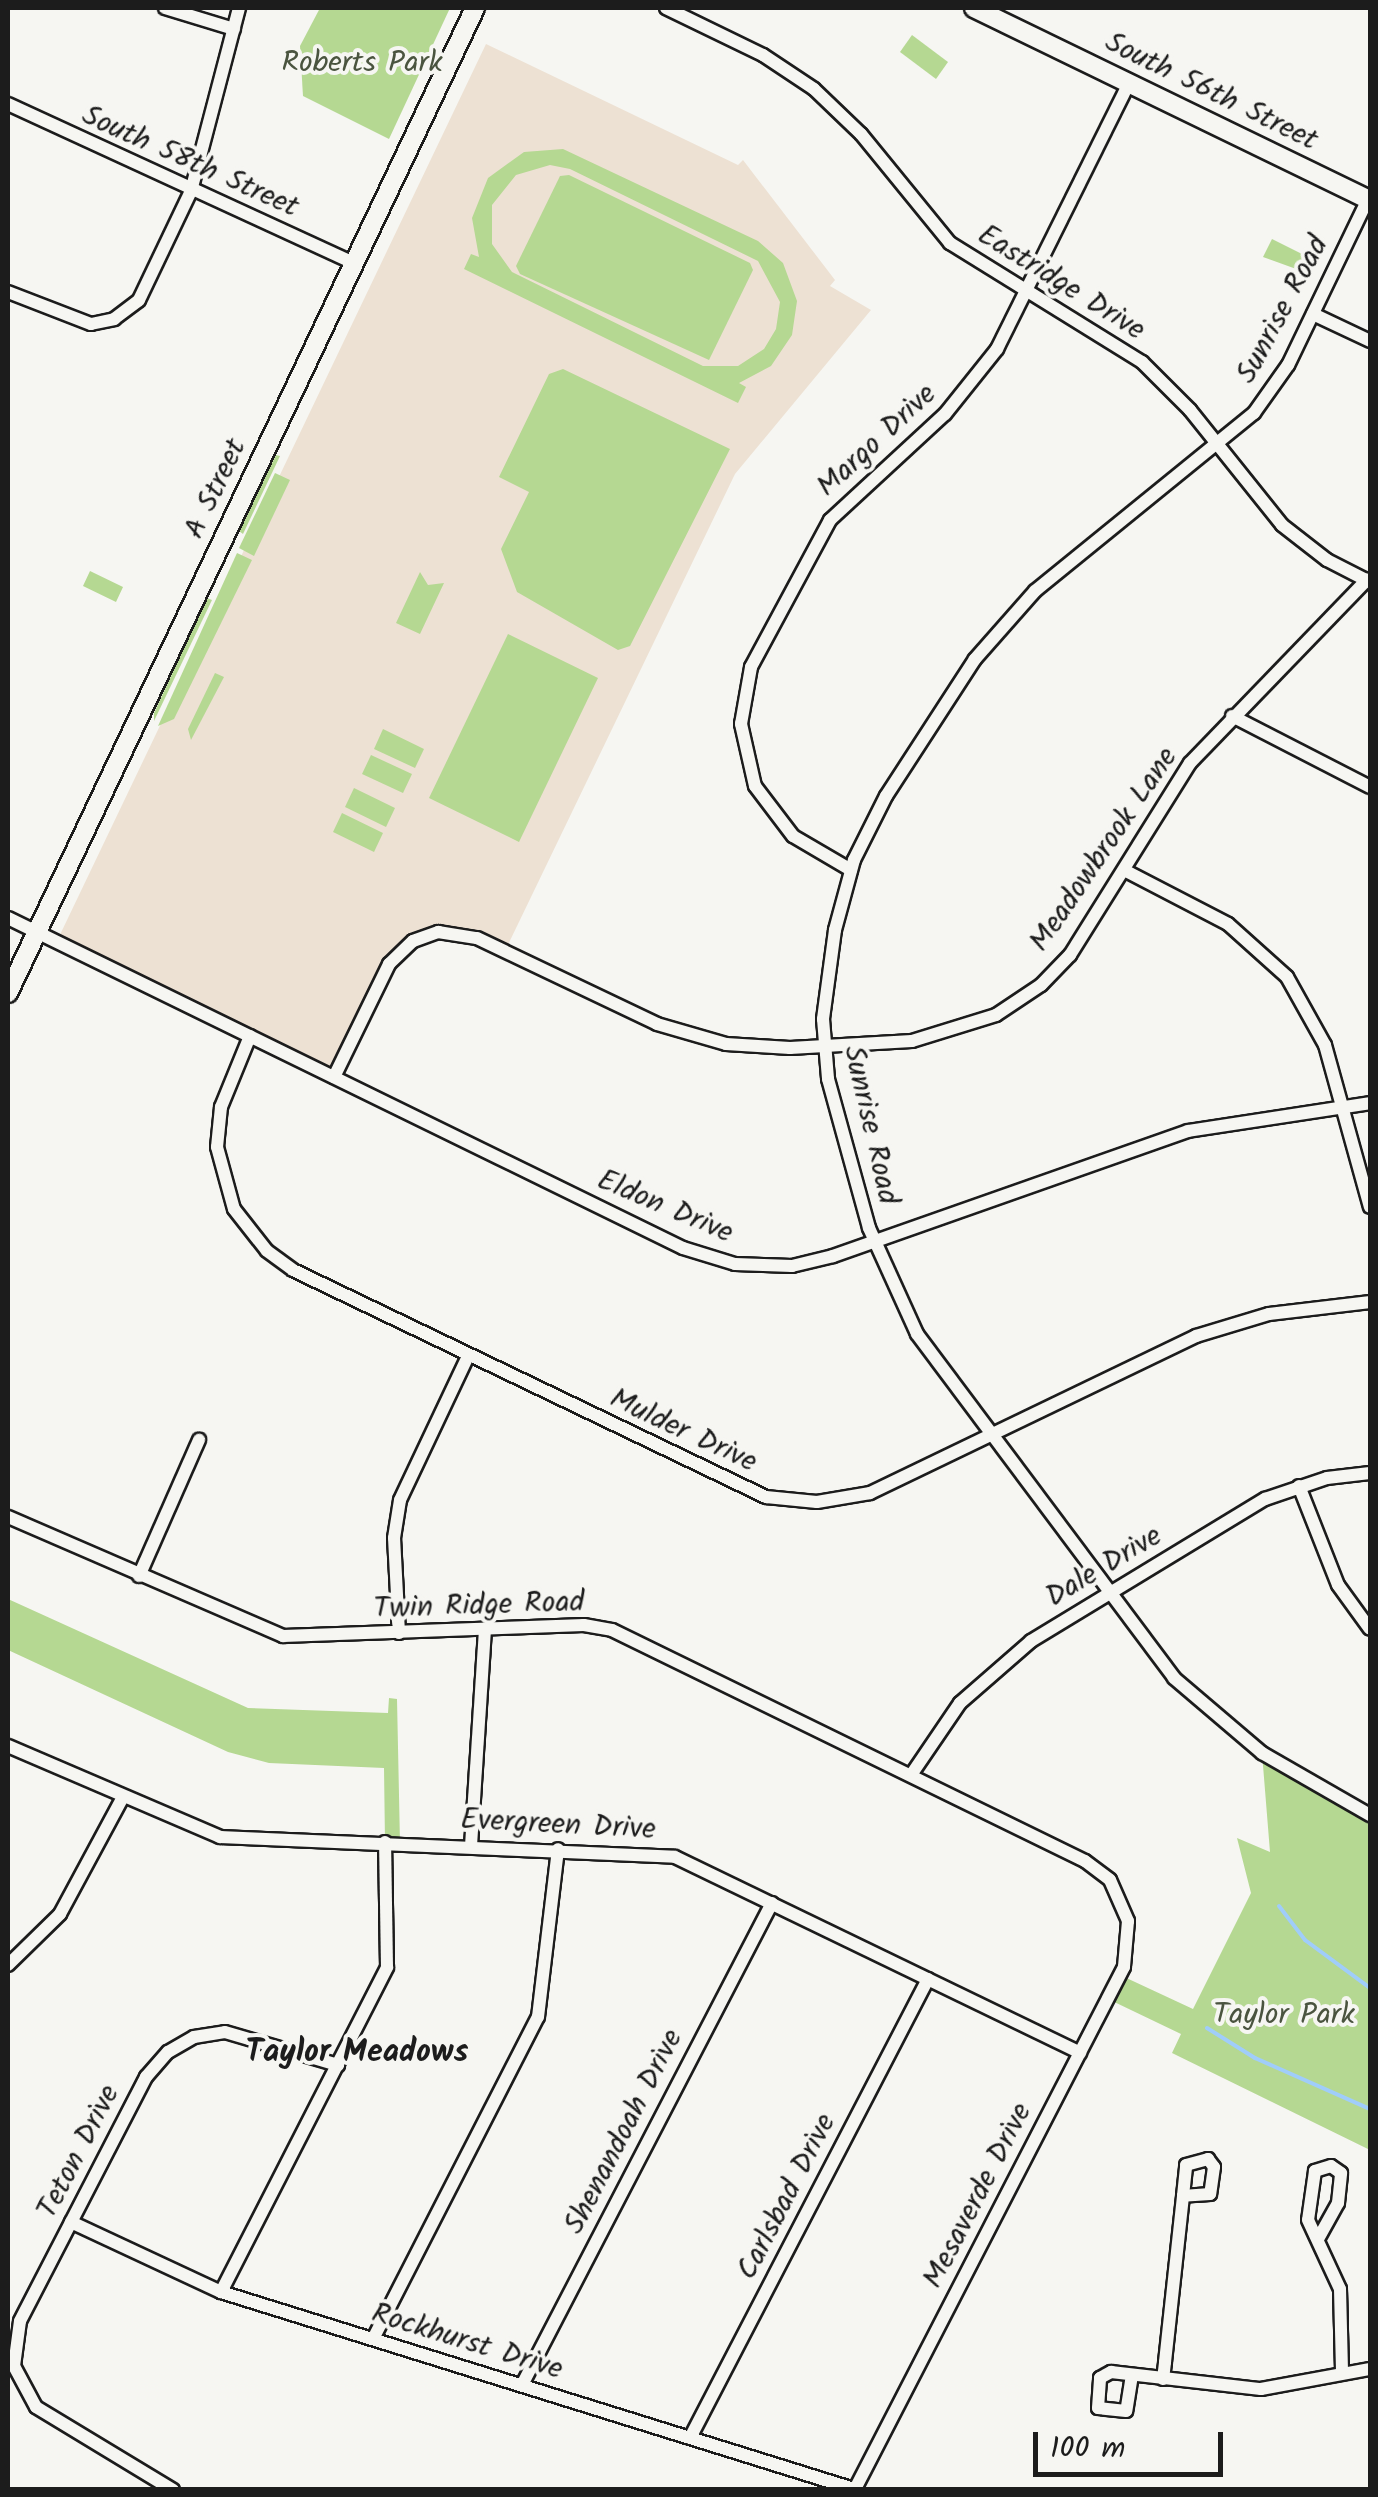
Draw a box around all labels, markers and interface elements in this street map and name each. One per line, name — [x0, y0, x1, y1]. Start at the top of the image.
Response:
street label: South 56th Street — [1099, 25, 1323, 159]
park label: Roberts Park — [281, 45, 443, 81]
street label: South 58th Street — [76, 98, 304, 226]
street label: Eastridge Drive — [971, 217, 1151, 349]
street label: Sunrise Road — [1229, 230, 1337, 390]
street label: Margo Drive — [810, 377, 944, 505]
street label: A Street — [177, 433, 255, 545]
street label: Meadowbrook Lane — [1022, 741, 1186, 959]
street label: Sunrise Road — [834, 1042, 906, 1208]
street label: Eldon Drive — [592, 1162, 738, 1252]
street label: Mulder Drive — [604, 1381, 762, 1481]
street label: Dale Drive — [1039, 1518, 1169, 1616]
street label: Twin Ridge Road — [373, 1584, 585, 1628]
street label: Evergreen Drive — [459, 1802, 657, 1848]
park label: Taylor Park — [1213, 1997, 1355, 2033]
street label: Shenandoah Drive — [557, 2024, 691, 2240]
district label: Taylor Meadows — [245, 2034, 469, 2072]
street label: Teton Drive — [30, 2079, 128, 2225]
street label: Mesaverde Drive — [916, 2097, 1040, 2295]
street label: Carlsbad Drive — [730, 2108, 844, 2286]
street label: Rockhurst Drive — [367, 2296, 567, 2388]
scale bar — [1038, 2412, 1228, 2474]
text: 100 m — [1050, 2425, 1125, 2473]

